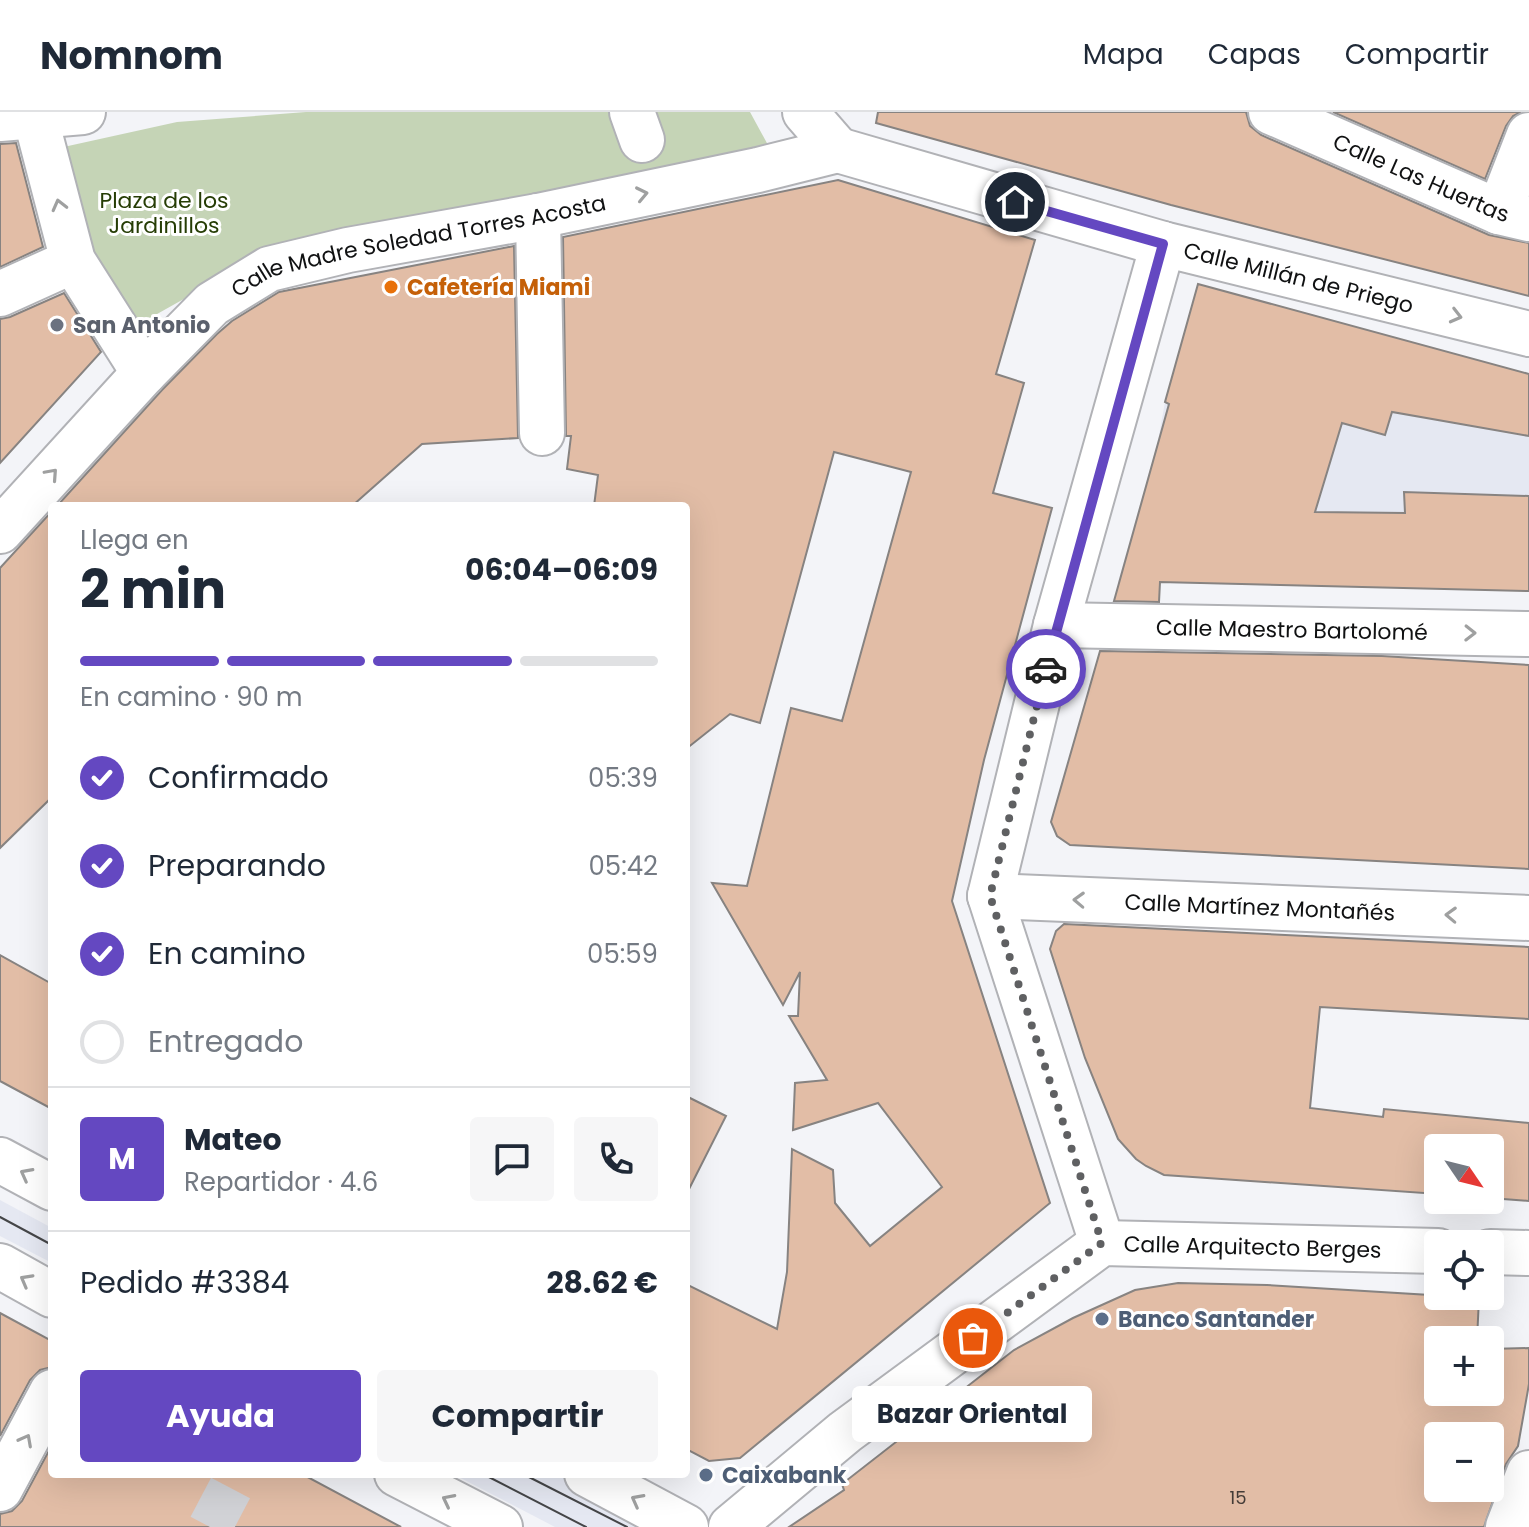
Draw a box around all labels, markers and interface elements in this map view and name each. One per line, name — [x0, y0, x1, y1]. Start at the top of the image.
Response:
text: Nomnom — [40, 29, 223, 82]
text: Mapa — [1083, 35, 1164, 74]
text: Capas — [1208, 35, 1301, 74]
text: Compartir — [1345, 35, 1489, 74]
street label: Calle Las Huertas — [1328, 126, 1512, 230]
pin — [981, 168, 1049, 236]
icon: home — [993, 180, 1037, 224]
park label: Plaza de los Jardinillos — [99, 185, 229, 241]
one-way arrow — [634, 186, 648, 203]
street label: Calle Madre Soledad Torres Acosta — [225, 187, 609, 305]
one-way arrow — [52, 199, 69, 212]
street label: Calle Millán de Priego — [1180, 235, 1417, 321]
place label: Cafetería Miami — [407, 272, 590, 303]
marker: Cafetería Miami — [382, 278, 400, 296]
one-way arrow — [1449, 307, 1463, 324]
place label: San Antonio — [73, 310, 210, 341]
marker: San Antonio — [48, 316, 66, 334]
one-way arrow — [43, 468, 57, 483]
text: Llega en — [80, 522, 189, 558]
text: 06:04–06:09 — [465, 548, 658, 591]
text: 2 min — [80, 553, 226, 626]
street label: Calle Maestro Bartolomé — [1156, 612, 1428, 648]
one-way arrow — [1464, 624, 1477, 641]
courier — [1006, 629, 1086, 709]
icon: car — [1024, 647, 1068, 691]
text: En camino · 90 m — [80, 679, 303, 715]
icon: check — [80, 756, 124, 800]
text: Confirmado — [148, 756, 329, 799]
text: 05:39 — [588, 760, 658, 796]
icon: check — [80, 844, 124, 888]
text: Preparando — [148, 844, 326, 887]
text: 05:42 — [589, 848, 658, 884]
street label: Calle Martínez Montañés — [1124, 887, 1396, 929]
one-way arrow — [1072, 892, 1085, 909]
one-way arrow — [1444, 907, 1457, 924]
icon: check — [80, 932, 124, 976]
text: En camino — [148, 932, 306, 975]
text: 05:59 — [587, 936, 658, 972]
text: Entregado — [148, 1020, 303, 1063]
button: chat — [470, 1117, 554, 1201]
button: phone — [574, 1117, 658, 1201]
text: Mateo — [184, 1118, 282, 1161]
north arrow — [1424, 1134, 1504, 1214]
map controls — [1424, 1134, 1504, 1502]
text: M — [108, 1137, 136, 1180]
text: Repartidor · 4.6 — [184, 1164, 378, 1200]
one-way arrow — [20, 1168, 34, 1183]
street label: Calle Arquitecto Berges — [1123, 1229, 1382, 1266]
button: locate — [1424, 1230, 1504, 1310]
text: Pedido #3384 — [80, 1261, 289, 1304]
text: 28.62 € — [546, 1261, 658, 1304]
one-way arrow — [20, 1275, 34, 1290]
pin — [939, 1304, 1007, 1372]
place label: Banco Santander — [1118, 1304, 1314, 1335]
marker: Banco Santander — [1093, 1310, 1111, 1328]
icon: bag — [951, 1316, 995, 1360]
button: + — [1424, 1326, 1504, 1406]
button: Ayuda — [80, 1370, 361, 1462]
button: Compartir — [377, 1370, 658, 1462]
callout: Bazar Oriental — [853, 1386, 1093, 1442]
text: Bazar Oriental — [877, 1396, 1067, 1432]
button: − — [1424, 1422, 1504, 1502]
one-way arrow — [16, 1435, 32, 1449]
place label: Caixabank — [722, 1460, 847, 1491]
marker: Caixabank — [697, 1466, 715, 1484]
house number: 15 — [1229, 1485, 1247, 1510]
one-way arrow — [442, 1495, 457, 1510]
one-way arrow — [630, 1495, 645, 1510]

